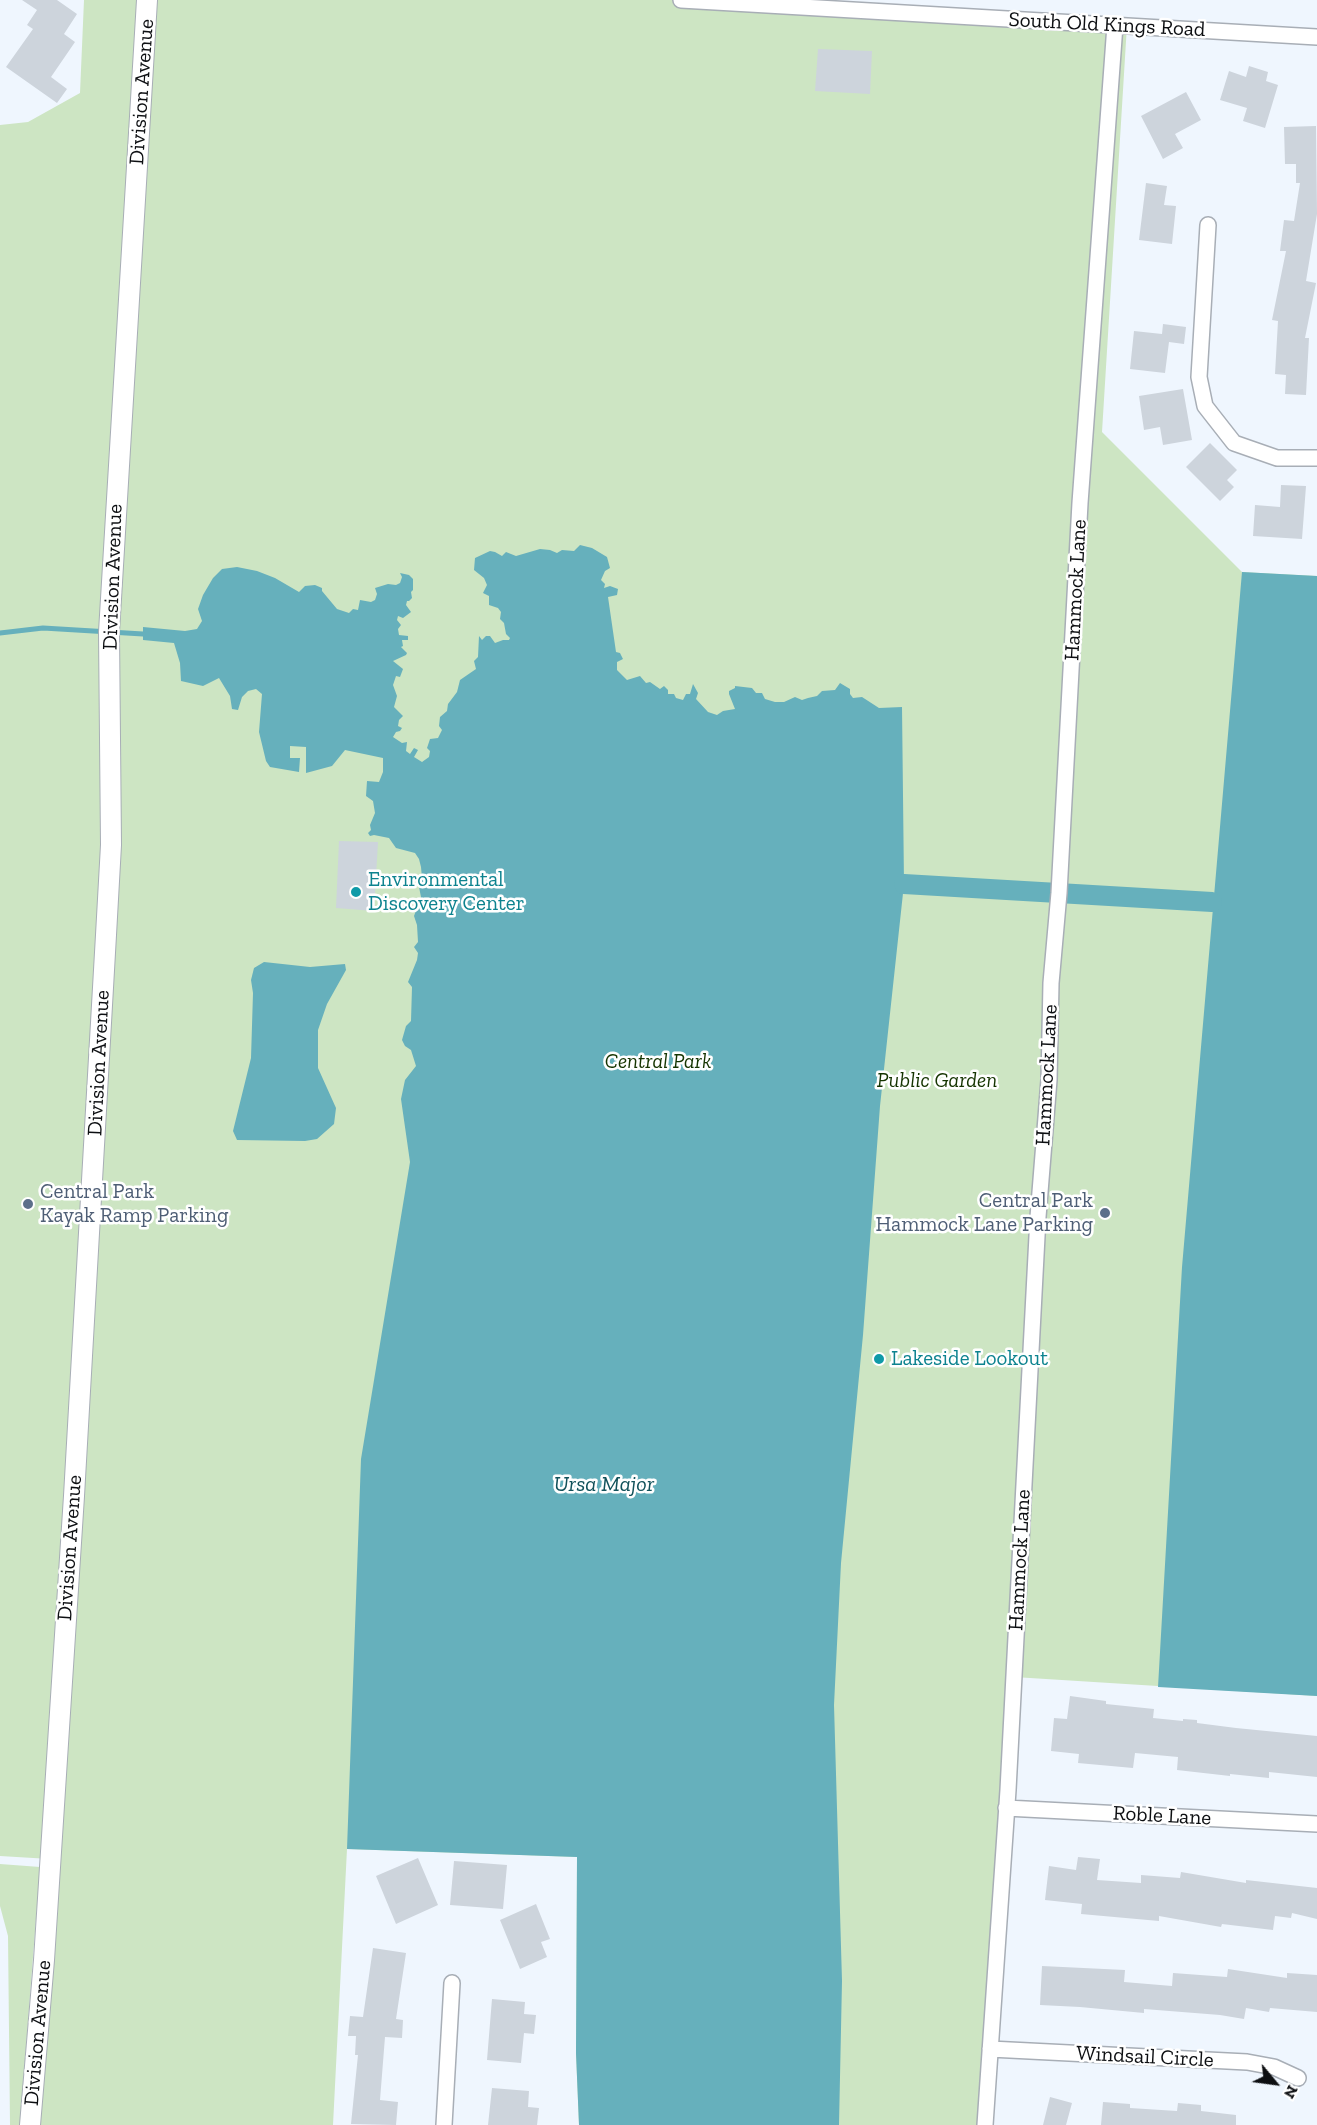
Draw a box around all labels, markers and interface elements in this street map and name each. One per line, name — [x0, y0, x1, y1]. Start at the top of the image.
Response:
street label: South Old Kings Road — [1008, 7, 1206, 43]
street label: Division Avenue — [124, 18, 160, 166]
street label: Division Avenue — [98, 504, 128, 650]
street label: Hammock Lane — [1060, 519, 1092, 661]
place label: Environmental Discovery Center — [368, 867, 524, 917]
marker: Environmental Discovery Center — [349, 885, 363, 899]
street label: Division Avenue — [83, 989, 115, 1137]
street label: Hammock Lane — [1031, 1004, 1063, 1146]
park label: Central Park — [605, 1049, 711, 1075]
park label: Public Garden — [877, 1068, 997, 1094]
place label: Central Park Kayak Ramp Parking — [40, 1179, 228, 1229]
place label: Central Park Hammock Lane Parking — [875, 1188, 1093, 1238]
marker: Central Park Kayak Ramp Parking — [21, 1197, 35, 1211]
marker: Central Park Hammock Lane Parking — [1098, 1206, 1112, 1220]
place label: Lakeside Lookout — [891, 1346, 1048, 1372]
marker: Lakeside Lookout — [872, 1352, 886, 1366]
water label: Ursa Major — [554, 1472, 654, 1498]
street label: Division Avenue — [52, 1474, 88, 1622]
street label: Hammock Lane — [1004, 1489, 1036, 1631]
street label: Roble Lane — [1112, 1801, 1212, 1831]
street label: Division Avenue — [19, 1959, 57, 2107]
street label: Windsail Circle — [1076, 2041, 1214, 2073]
north arrow — [1245, 2053, 1305, 2113]
text: N — [1280, 2082, 1302, 2102]

